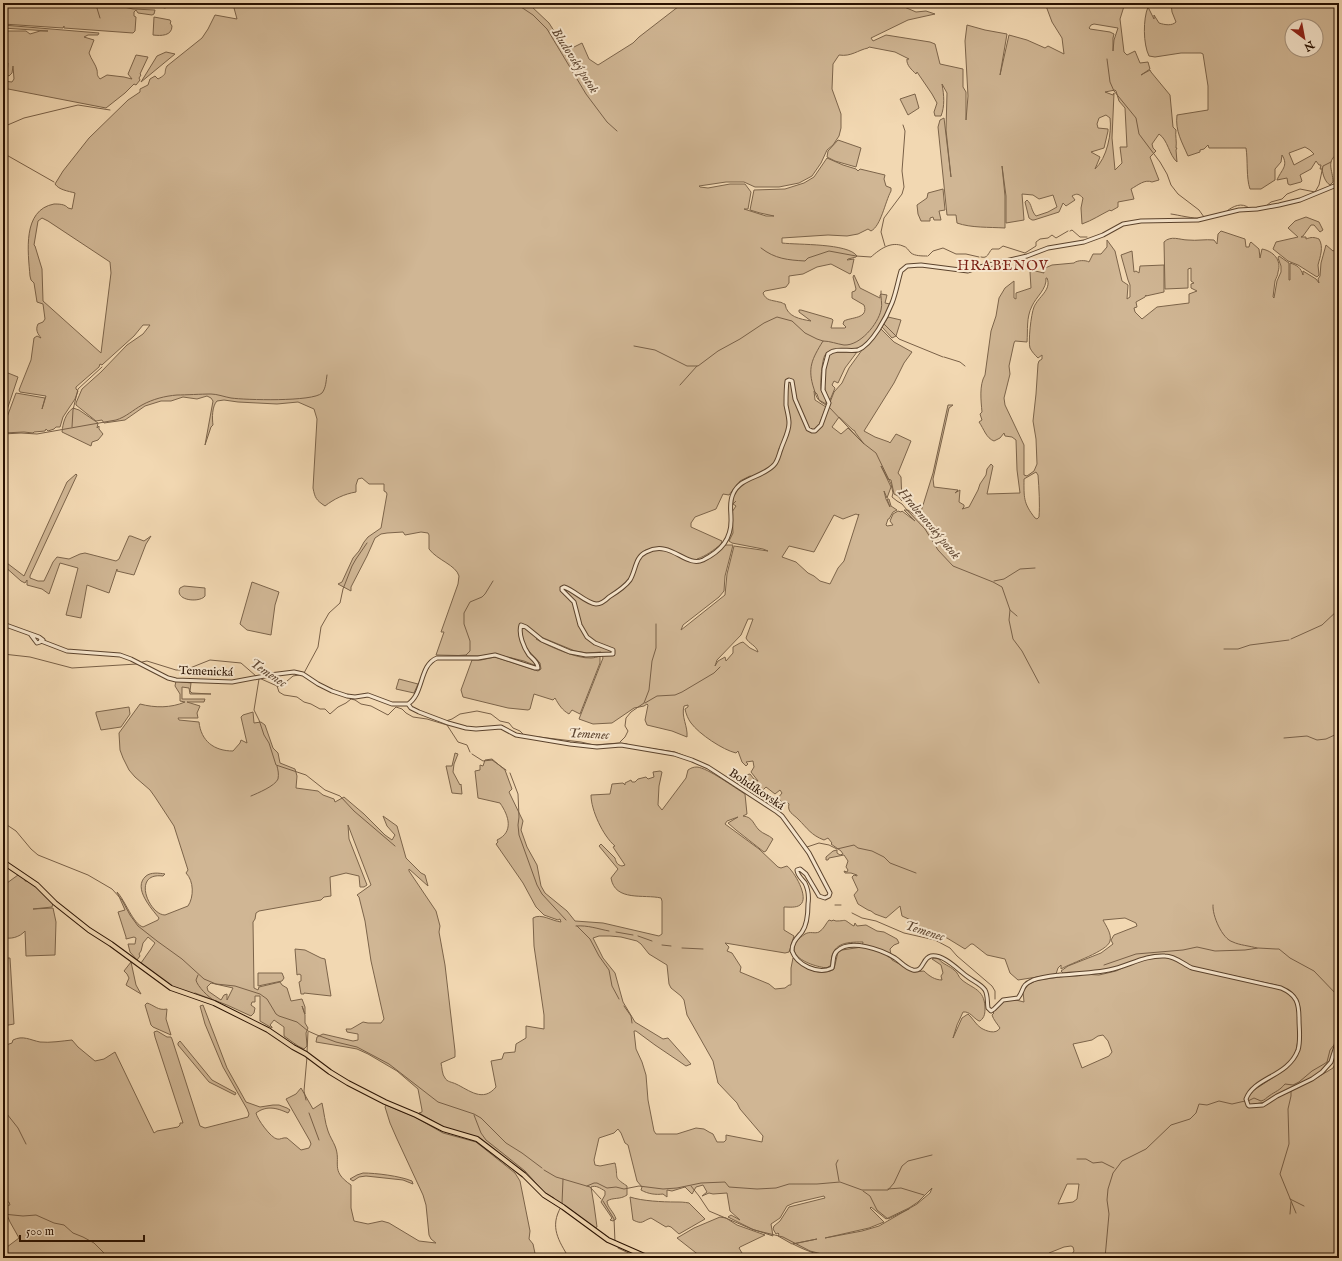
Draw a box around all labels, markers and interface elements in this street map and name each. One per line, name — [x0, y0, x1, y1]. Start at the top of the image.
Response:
north arrow — [1284, 18, 1324, 58]
water label: Bludovský potok — [547, 25, 603, 97]
text: N — [1301, 37, 1317, 54]
district label: HRABENOV — [957, 257, 1049, 275]
water label: Hrabenovský potok — [893, 484, 964, 564]
water label: Temenec — [246, 655, 291, 692]
street label: Temenická — [179, 663, 234, 680]
water label: Temenec — [568, 725, 611, 744]
street label: Bohdíkovská — [726, 765, 788, 814]
water label: Temenec — [902, 917, 948, 946]
scale bar — [20, 1217, 144, 1243]
text: 500 m — [26, 1224, 54, 1239]

